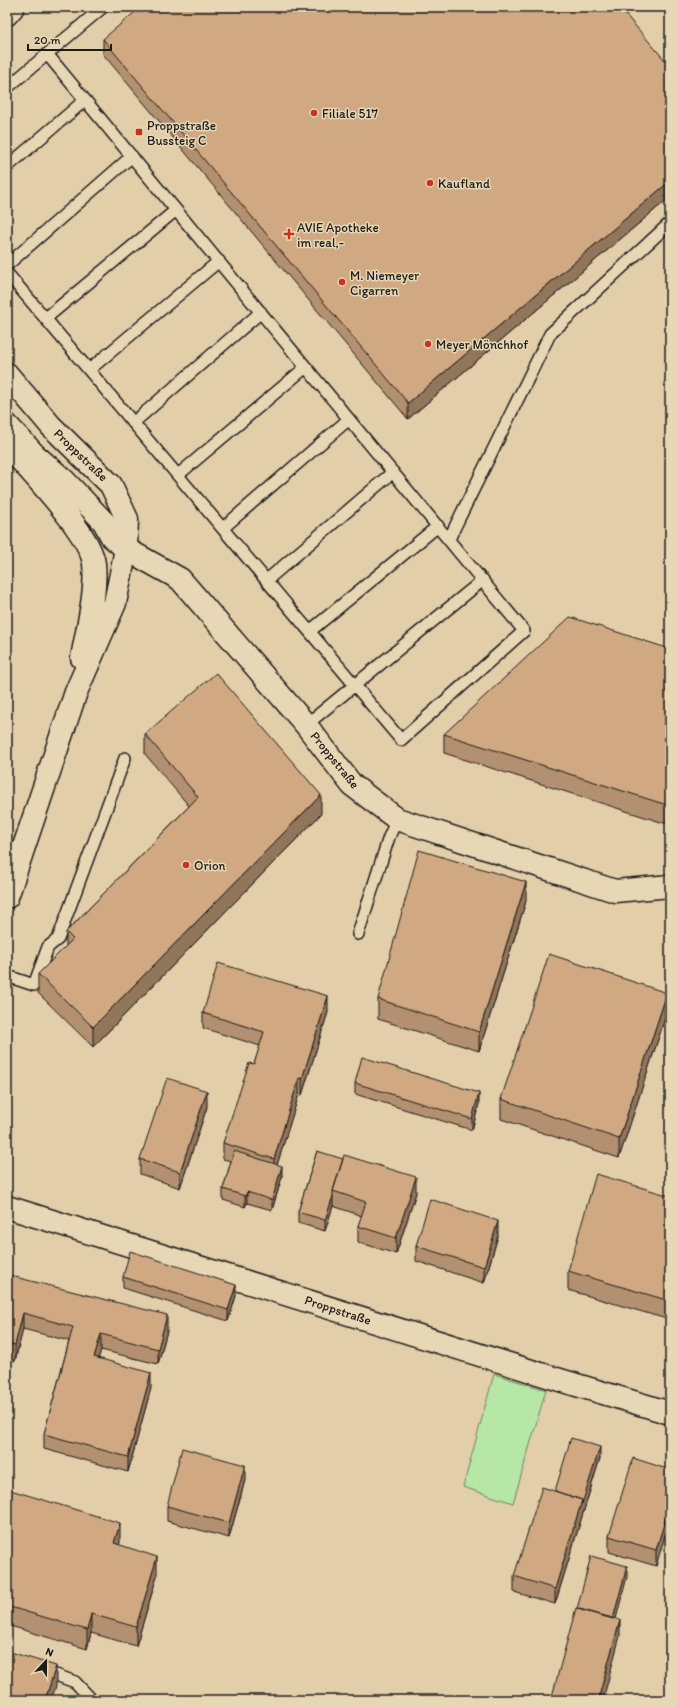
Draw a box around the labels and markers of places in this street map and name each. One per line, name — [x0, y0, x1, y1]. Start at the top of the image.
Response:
place label: Filiale 517 — [322, 106, 378, 121]
marker: Filiale 517 — [309, 108, 319, 118]
place label: Proppstraße Bussteig C — [147, 118, 216, 148]
marker: Proppstraße Bussteig C — [134, 127, 144, 137]
place label: Kaufland — [438, 176, 490, 191]
marker: Kaufland — [425, 178, 435, 188]
place label: AVIE Apotheke im real,- — [297, 220, 379, 250]
marker: AVIE Apotheke im real,- — [284, 229, 294, 239]
place label: M. Niemeyer Cigarren — [350, 268, 420, 298]
marker: M. Niemeyer Cigarren — [337, 277, 347, 287]
place label: Meyer Mönchhof — [436, 337, 528, 352]
marker: Meyer Mönchhof — [423, 339, 433, 349]
place label: Orion — [194, 858, 226, 873]
marker: Orion — [181, 860, 191, 870]

